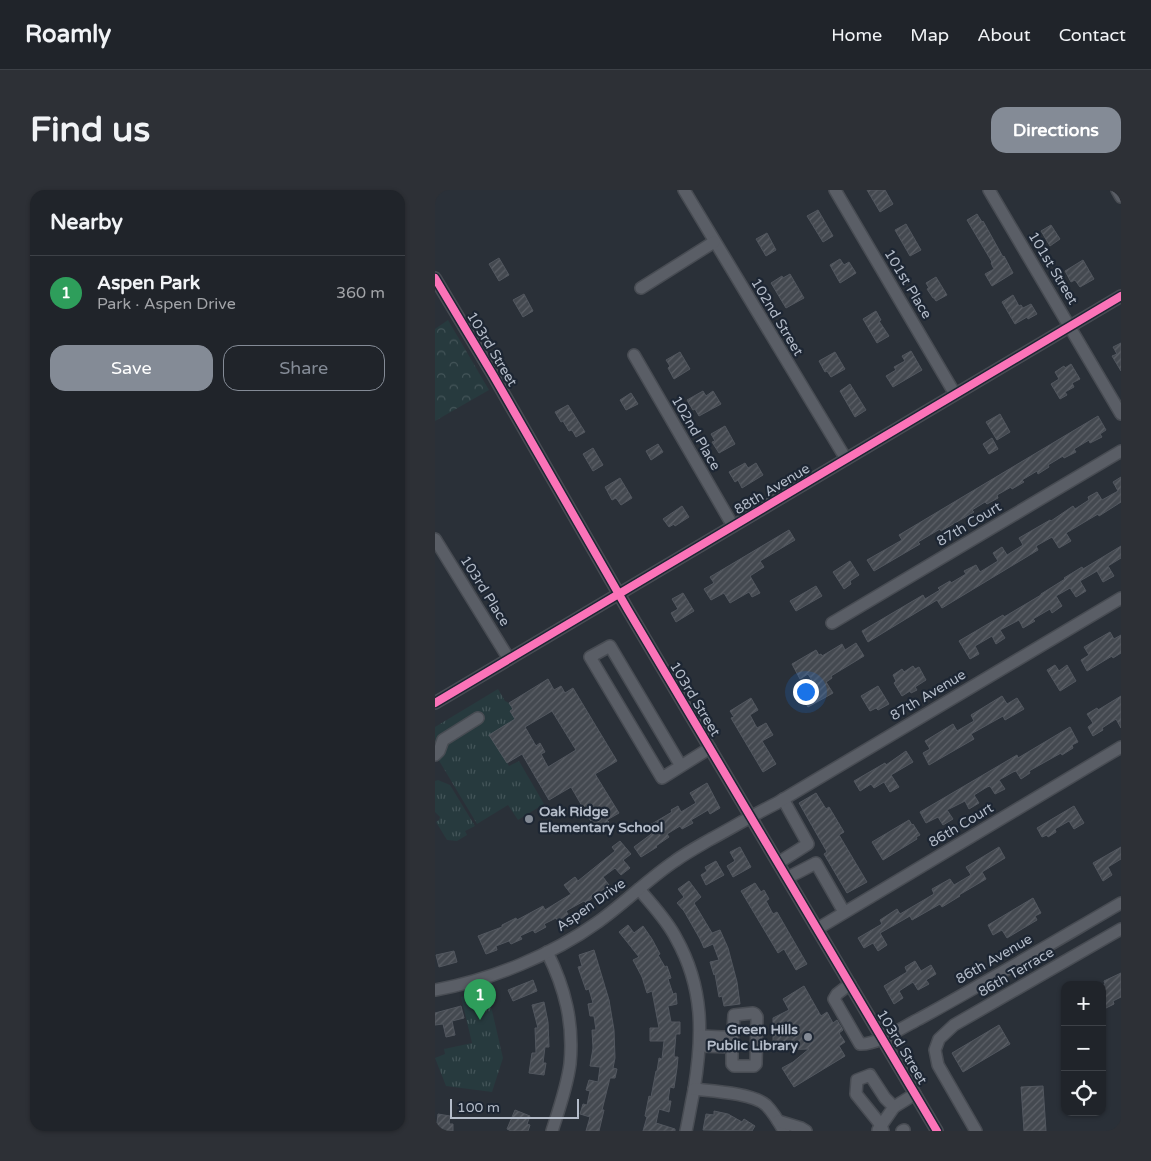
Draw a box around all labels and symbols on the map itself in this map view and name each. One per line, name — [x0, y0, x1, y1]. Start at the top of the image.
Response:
street label: 101st Street — [1025, 228, 1082, 308]
street label: 101st Place — [881, 246, 935, 322]
street label: 102nd Street — [747, 275, 807, 359]
street label: 103rd Street — [463, 309, 521, 390]
street label: 102nd Place — [668, 393, 724, 473]
street label: 88th Avenue — [731, 460, 813, 518]
street label: 87th Court — [934, 498, 1005, 550]
street label: 103rd Place — [457, 553, 513, 629]
street label: 103rd Street — [666, 659, 724, 740]
street label: 87th Avenue — [887, 666, 969, 724]
your location — [793, 679, 819, 705]
street label: 86th Court — [926, 799, 997, 851]
place label: Oak Ridge Elementary School — [539, 803, 663, 836]
marker: Oak Ridge Elementary School — [523, 813, 535, 825]
street label: Aspen Drive — [553, 875, 629, 935]
street label: 86th Avenue — [953, 930, 1035, 988]
street label: 86th Terrace — [975, 943, 1057, 1001]
pin: 1 — [464, 979, 496, 1020]
street label: 103rd Street — [873, 1007, 931, 1088]
place label: Green Hills Public Library — [707, 1021, 798, 1054]
marker: Green Hills Public Library — [802, 1031, 814, 1043]
scale bar — [450, 1096, 579, 1119]

